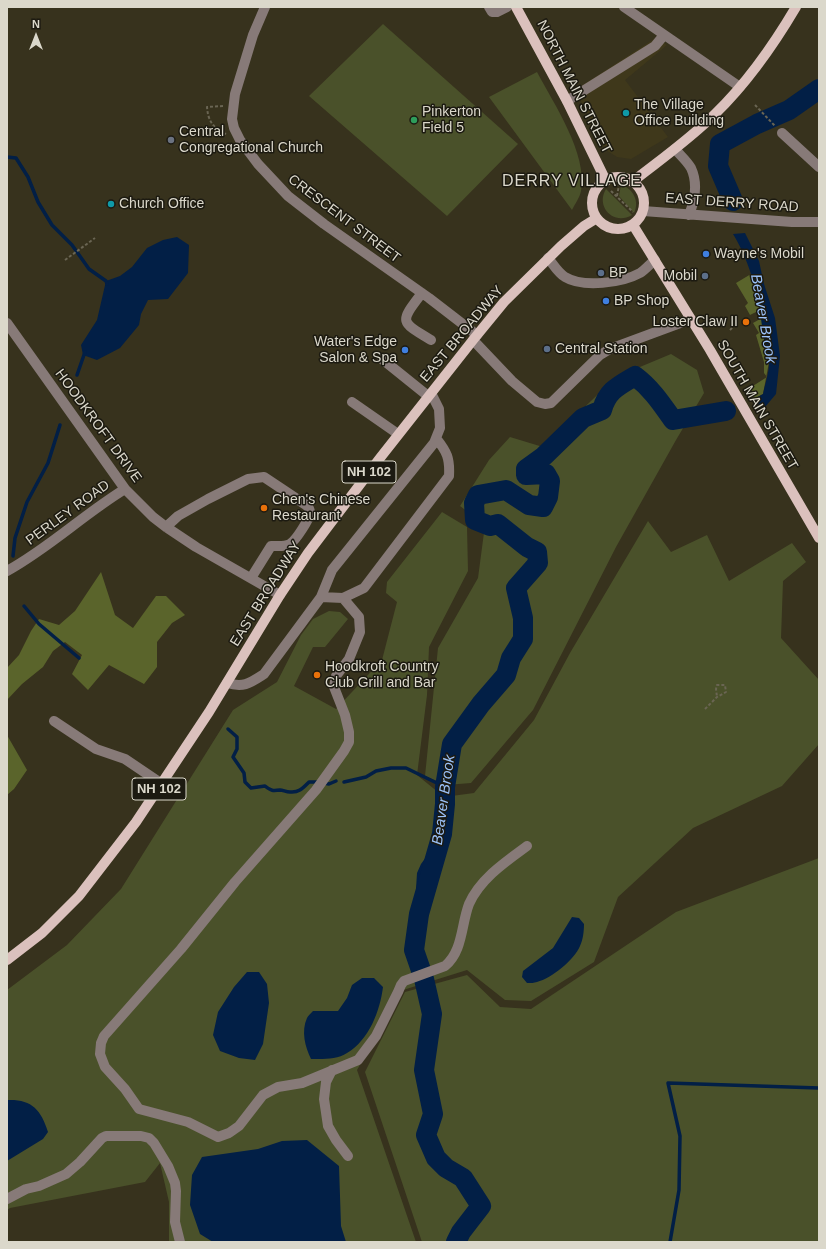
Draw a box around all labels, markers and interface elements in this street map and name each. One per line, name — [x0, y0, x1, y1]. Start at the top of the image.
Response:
north arrow — [16, 16, 56, 56]
street label: NORTH MAIN STREET — [533, 17, 615, 157]
text: N — [32, 18, 40, 30]
place label: The Village Office Building — [634, 97, 724, 130]
place label: Pinkerton Field 5 — [422, 104, 481, 136]
marker: The Village Office Building — [621, 108, 631, 118]
marker: Pinkerton Field 5 — [409, 115, 419, 125]
place label: Central Congregational Church — [179, 124, 323, 156]
marker: Central Congregational Church — [166, 135, 176, 145]
street label: CRESCENT STREET — [285, 171, 403, 267]
district label: DERRY VILLAGE — [502, 172, 642, 192]
street label: EAST DERRY ROAD — [665, 190, 799, 216]
place label: Church Office — [119, 196, 204, 212]
marker: Church Office — [106, 199, 116, 209]
place label: Wayne's Mobil — [714, 246, 804, 262]
marker: Wayne's Mobil — [701, 249, 711, 259]
place label: BP — [609, 265, 628, 281]
marker: BP — [596, 268, 606, 278]
place label: Mobil — [664, 268, 697, 284]
marker: Mobil — [700, 271, 710, 281]
water label: Beaver Brook — [746, 273, 780, 365]
street label: EAST BROADWAY — [417, 282, 507, 386]
place label: BP Shop — [614, 293, 669, 309]
marker: BP Shop — [601, 296, 611, 306]
place label: Loster Claw II — [652, 314, 738, 330]
marker: Loster Claw II — [741, 317, 751, 327]
place label: Water's Edge Salon & Spa — [314, 334, 397, 366]
street label: SOUTH MAIN STREET — [713, 337, 801, 473]
place label: Central Station — [555, 341, 648, 357]
marker: Central Station — [542, 344, 552, 354]
marker: Water's Edge Salon & Spa — [400, 345, 410, 355]
street label: HOODKROFT DRIVE — [51, 366, 145, 486]
road number: NH 102 — [342, 461, 396, 483]
street label: PERLEY ROAD — [23, 477, 113, 549]
place label: Chen's Chinese Restaurant — [272, 492, 370, 524]
marker: Chen's Chinese Restaurant — [259, 503, 269, 513]
street label: EAST BROADWAY — [227, 538, 305, 650]
place label: Hoodkroft Country Club Grill and Bar — [325, 659, 439, 692]
marker: Hoodkroft Country Club Grill and Bar — [312, 670, 322, 680]
water label: Beaver Brook — [429, 754, 459, 846]
road number: NH 102 — [132, 778, 186, 800]

